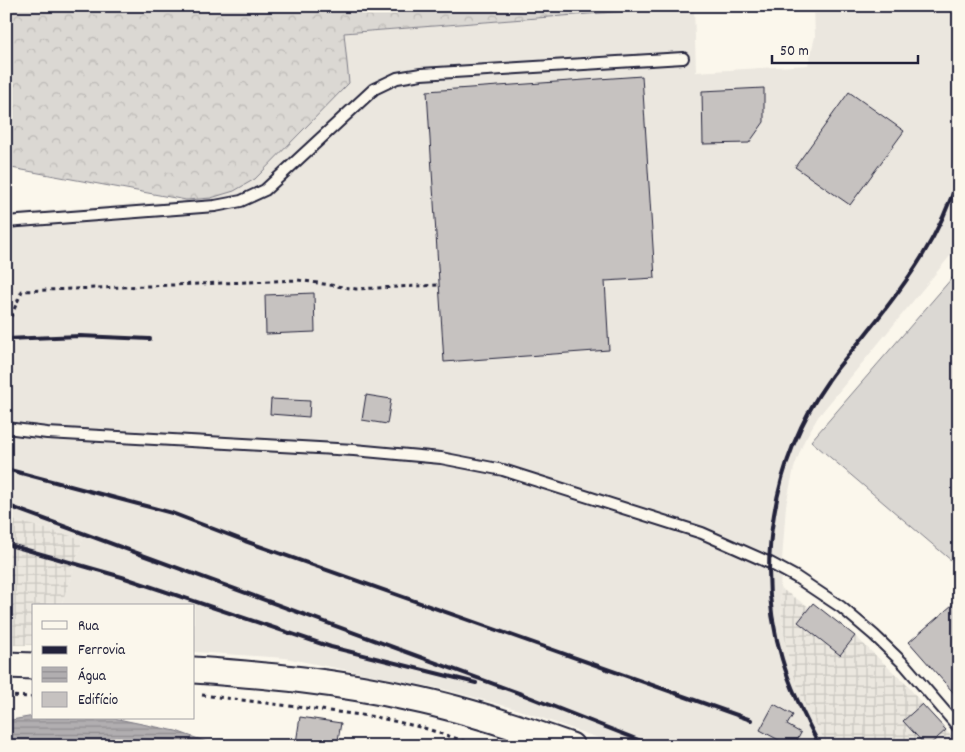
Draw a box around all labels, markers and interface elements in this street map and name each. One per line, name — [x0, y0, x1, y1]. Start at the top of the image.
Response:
scale bar — [772, 32, 919, 64]
text: 50 m — [780, 41, 809, 63]
legend — [32, 604, 195, 720]
text: Rua — [78, 616, 100, 638]
text: Ferrovia — [78, 640, 126, 662]
text: Água — [78, 666, 107, 688]
text: Edifício — [78, 690, 118, 712]

